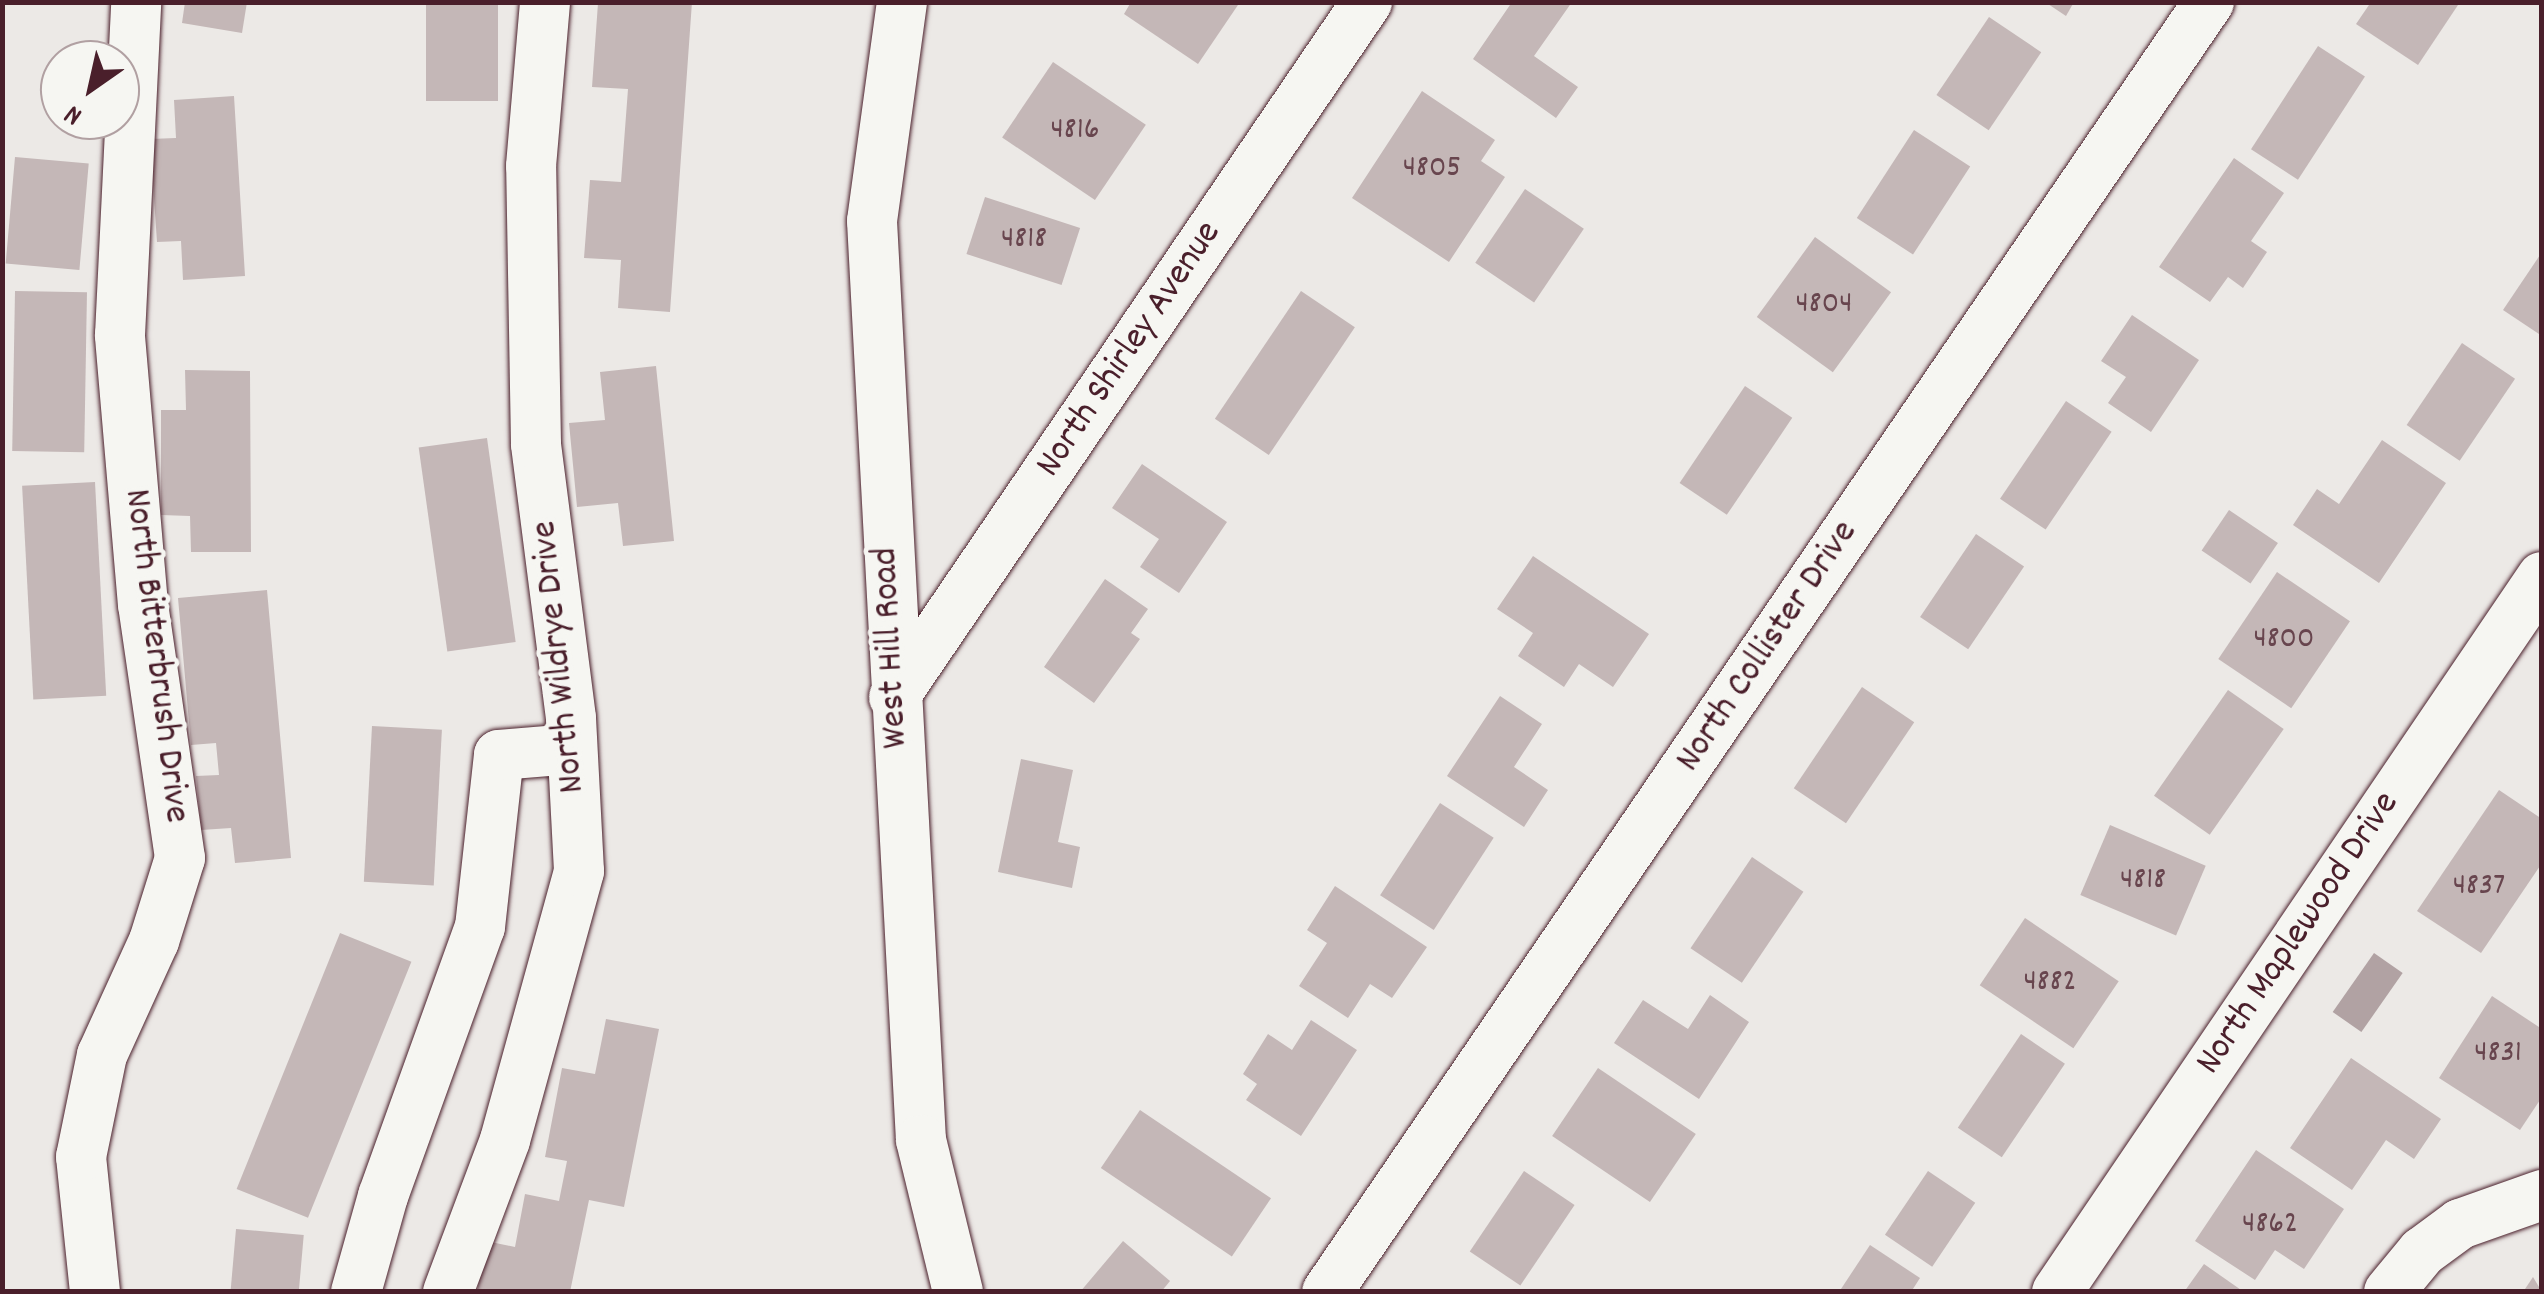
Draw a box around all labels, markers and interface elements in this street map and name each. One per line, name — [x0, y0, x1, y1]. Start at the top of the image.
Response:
north arrow — [40, 40, 140, 140]
text: N — [57, 93, 91, 134]
house number: 4816 — [1051, 112, 1099, 150]
house number: 4805 — [1403, 150, 1461, 188]
street label: North Shirley Avenue — [1028, 213, 1232, 487]
house number: 4818 — [1001, 221, 1047, 259]
house number: 4804 — [1796, 286, 1852, 324]
street label: North Bitterbrush Drive — [112, 486, 198, 826]
street label: North Collister Drive — [1667, 513, 1869, 781]
street label: North Wildrye Drive — [523, 519, 597, 795]
street label: West Hill Road — [864, 546, 920, 750]
house number: 4800 — [2254, 621, 2314, 659]
street label: North Maplewood Drive — [2187, 784, 2411, 1084]
house number: 4818 — [2120, 862, 2166, 900]
house number: 4837 — [2453, 868, 2505, 906]
house number: 4882 — [2024, 964, 2076, 1002]
house number: 4831 — [2474, 1035, 2522, 1073]
house number: 4862 — [2242, 1206, 2298, 1244]

